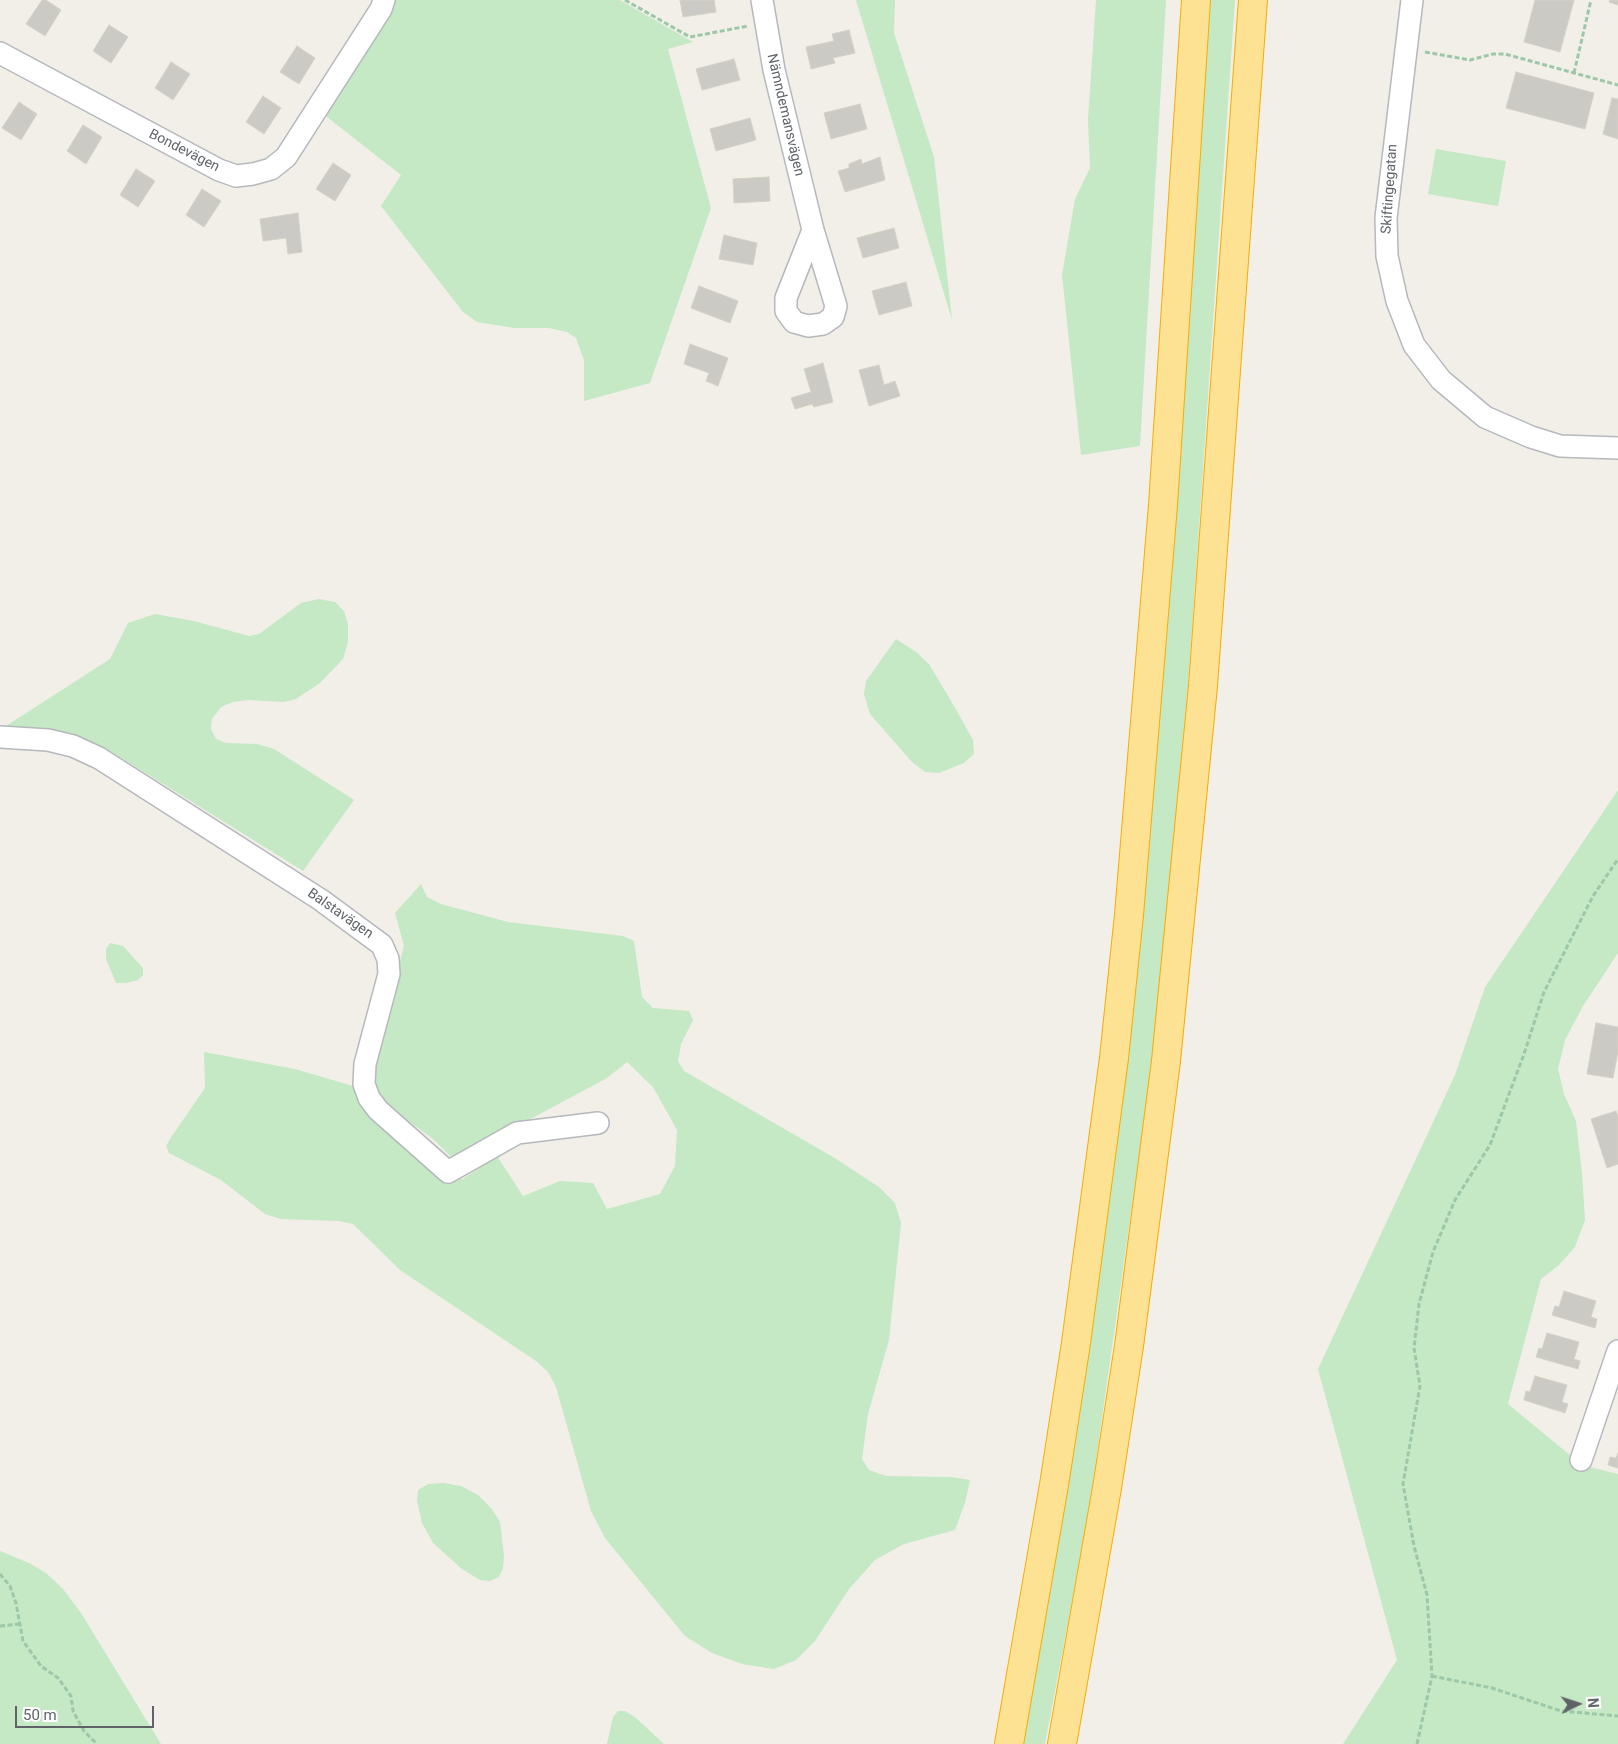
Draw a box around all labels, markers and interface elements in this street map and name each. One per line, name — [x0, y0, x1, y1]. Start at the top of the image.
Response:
street label: Nämndemansvägen — [763, 52, 807, 178]
street label: Bondevägen — [146, 126, 222, 176]
street label: Skiftingegatan — [1378, 143, 1402, 235]
street label: Balstavägen — [304, 885, 376, 943]
north arrow — [1553, 1679, 1603, 1729]
scale bar — [18, 1696, 156, 1728]
text: N — [1585, 1697, 1601, 1708]
text: 50 m — [23, 1706, 57, 1724]

